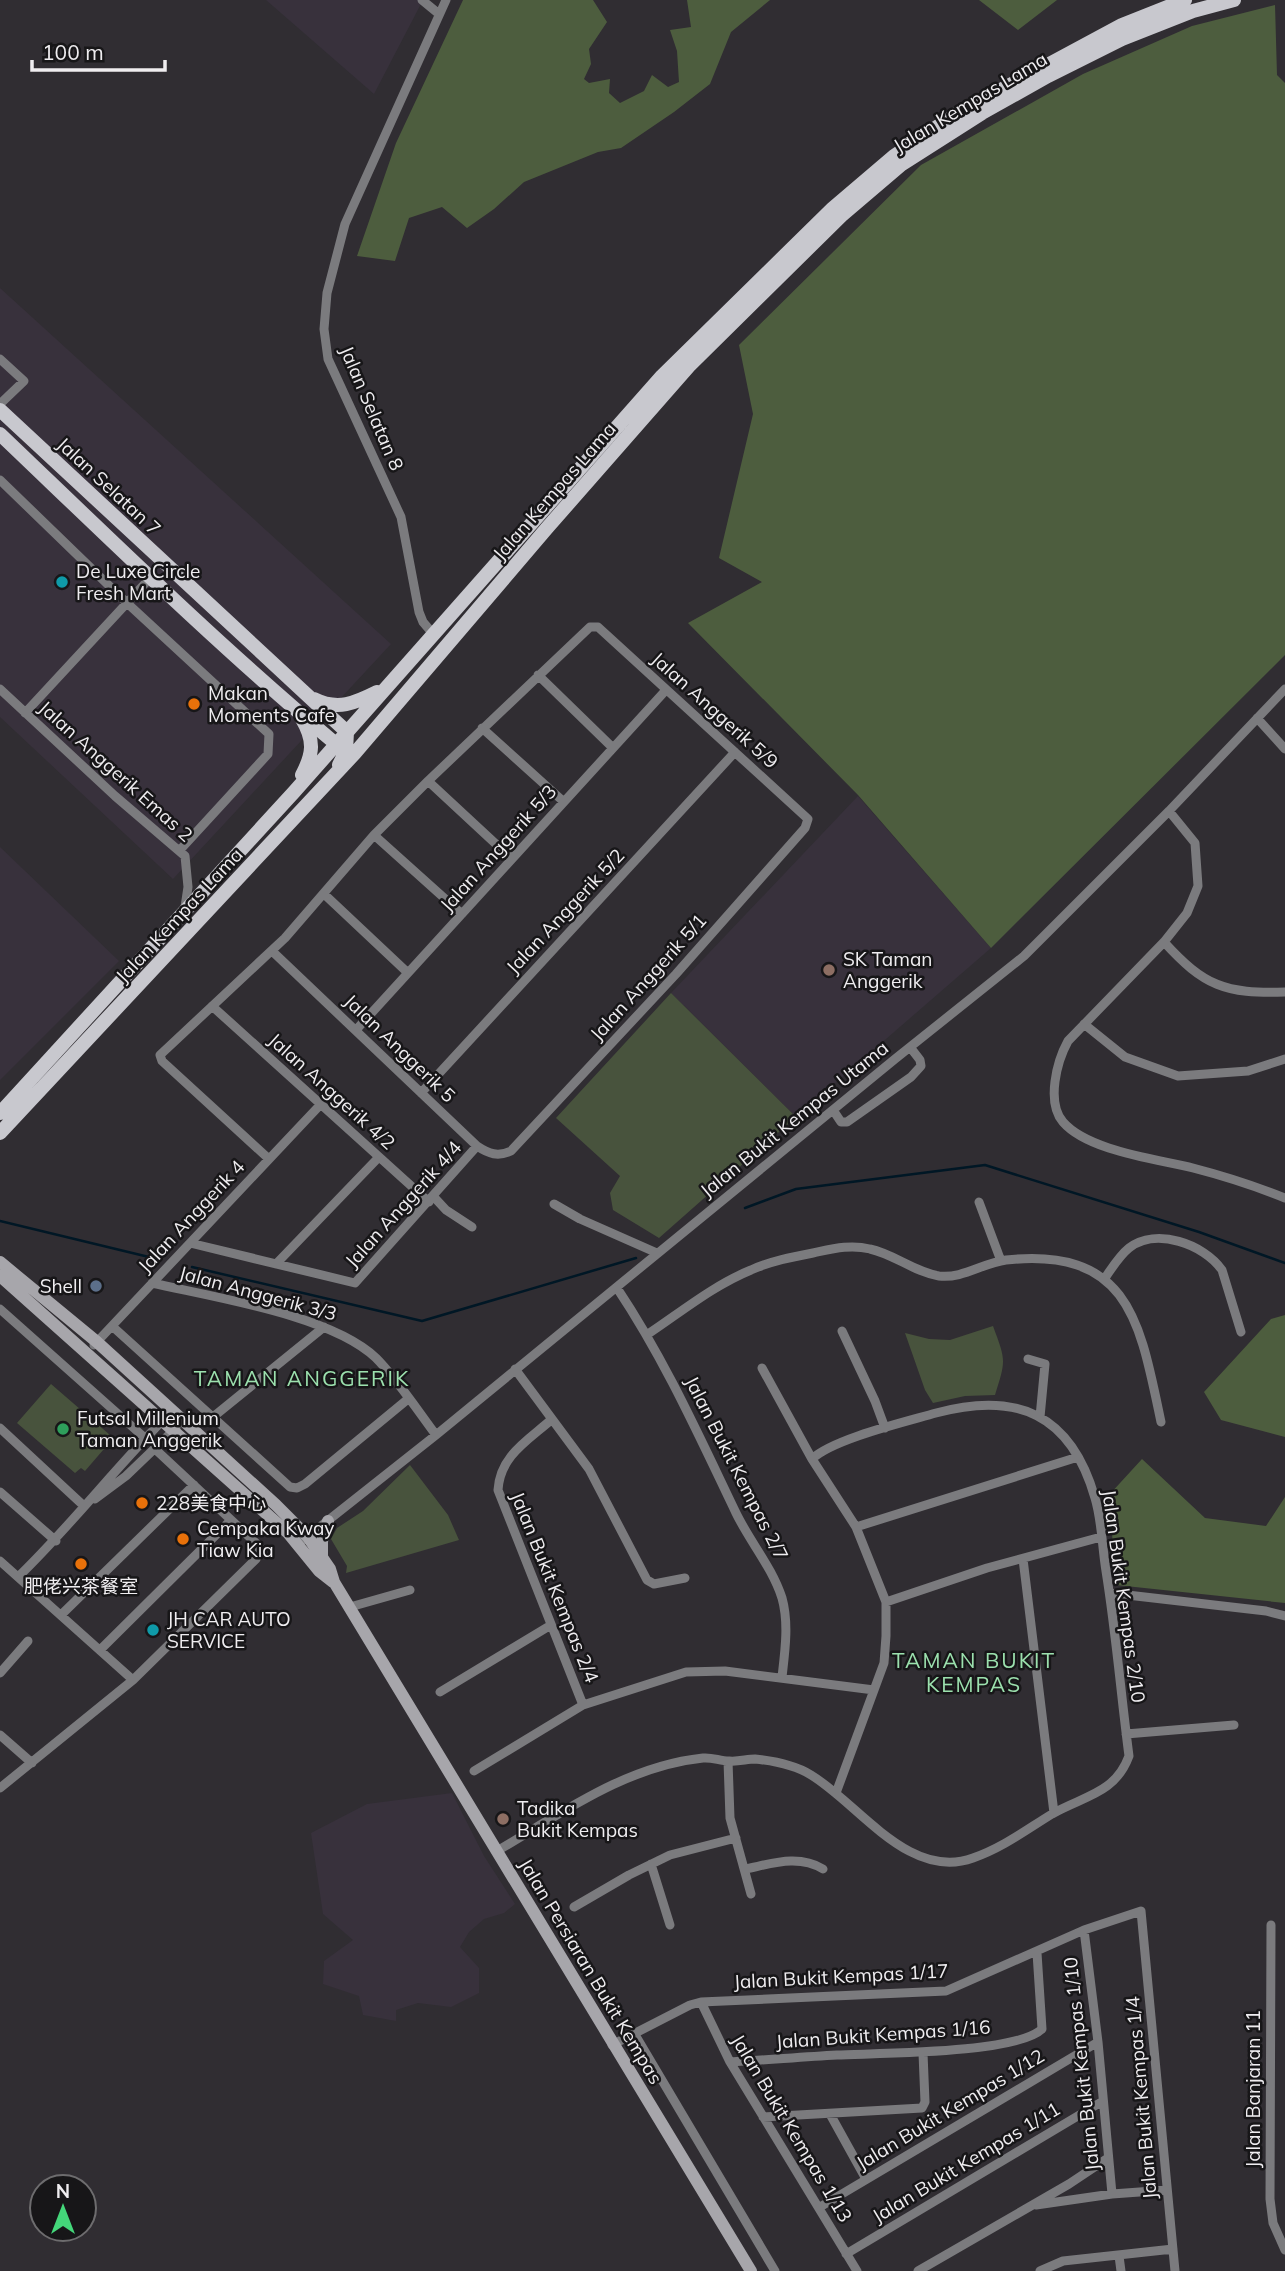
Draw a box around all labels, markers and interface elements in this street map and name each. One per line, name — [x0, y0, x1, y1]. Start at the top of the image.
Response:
scale bar — [32, 28, 164, 72]
text: 100 m — [42, 39, 104, 65]
street label: Jalan Kempas Lama — [889, 47, 1051, 157]
street label: Jalan Selatan 8 — [335, 342, 409, 474]
street label: Jalan Kempas Lama — [487, 417, 621, 565]
street label: Jalan Selatan 7 — [52, 432, 166, 540]
place label: De Luxe Circle Fresh Mart — [76, 559, 200, 605]
marker: De Luxe Circle Fresh Mart — [54, 574, 70, 590]
street label: Jalan Anggerik 5/9 — [647, 647, 783, 773]
place label: Makan Moments Cafe — [208, 681, 335, 727]
street label: Jalan Anggerik Emas 2 — [34, 695, 198, 847]
marker: Makan Moments Cafe — [186, 696, 202, 712]
street label: Jalan Anggerik 5/3 — [435, 780, 561, 916]
street label: Jalan Kempas Lama — [110, 843, 248, 987]
street label: Jalan Anggerik 5/2 — [501, 843, 629, 979]
street label: Jalan Anggerik 5/1 — [585, 909, 711, 1045]
place label: SK Taman Anggerik — [843, 947, 932, 993]
marker: SK Taman Anggerik — [821, 962, 837, 978]
street label: Jalan Anggerik 5 — [339, 989, 461, 1107]
street label: Jalan Anggerik 4/2 — [264, 1028, 400, 1154]
street label: Jalan Bukit Kempas Utama — [695, 1036, 893, 1202]
street label: Jalan Anggerik 4/4 — [340, 1136, 466, 1272]
street label: Jalan Anggerik 4 — [133, 1155, 249, 1277]
street label: Jalan Anggerik 3/3 — [176, 1260, 340, 1326]
place label: Shell — [40, 1274, 82, 1298]
marker: Shell — [88, 1278, 104, 1294]
district label: TAMAN ANGGERIK — [194, 1365, 410, 1391]
street label: Jalan Bukit Kempas 2/7 — [680, 1372, 794, 1564]
place label: Futsal Millenium Taman Anggerik — [77, 1406, 222, 1452]
marker: Futsal Millenium Taman Anggerik — [55, 1421, 71, 1437]
street label: Jalan Bukit Kempas 2/4 — [506, 1488, 604, 1686]
street label: Jalan Bukit Kempas 2/10 — [1097, 1488, 1151, 1704]
place label: 228美食中心 — [156, 1491, 266, 1515]
marker: 228美食中心 — [134, 1495, 150, 1511]
place label: Cempaka Kway Tiaw Kia — [197, 1516, 334, 1562]
marker: Cempaka Kway Tiaw Kia — [175, 1531, 191, 1547]
marker: 肥佬兴茶餐室 — [73, 1556, 89, 1572]
place label: 肥佬兴茶餐室 — [24, 1574, 138, 1598]
place label: JH CAR AUTO SERVICE — [167, 1607, 291, 1653]
marker: JH CAR AUTO SERVICE — [145, 1622, 161, 1638]
district label: TAMAN BUKIT KEMPAS — [892, 1647, 1056, 1697]
place label: Tadika Bukit Kempas — [517, 1796, 638, 1842]
marker: Tadika Bukit Kempas — [495, 1811, 511, 1827]
street label: Jalan Persiaran Bukit Kempas — [514, 1854, 668, 2088]
street label: Jalan Bukit Kempas 1/10 — [1058, 1956, 1104, 2172]
street label: Jalan Bukit Kempas 1/17 — [733, 1958, 949, 1994]
street label: Jalan Bukit Kempas 1/4 — [1120, 1995, 1162, 2201]
street label: Jalan Banjaran 11 — [1241, 2010, 1265, 2168]
street label: Jalan Bukit Kempas 1/16 — [775, 2015, 991, 2053]
street label: Jalan Bukit Kempas 1/13 — [726, 2030, 858, 2226]
street label: Jalan Bukit Kempas 1/12 — [852, 2043, 1048, 2175]
street label: Jalan Bukit Kempas 1/11 — [868, 2096, 1064, 2228]
north arrow — [28, 2173, 98, 2243]
text: N — [56, 2179, 70, 2203]

